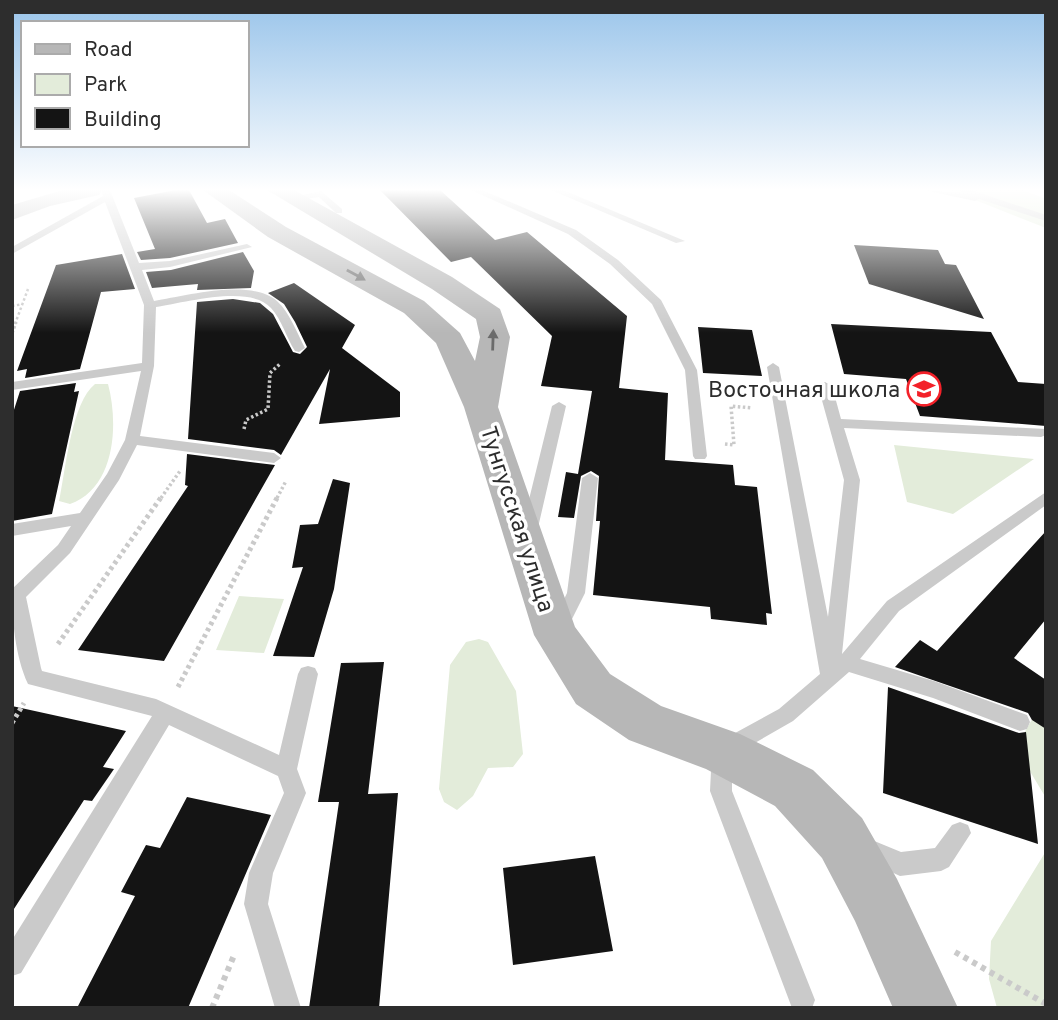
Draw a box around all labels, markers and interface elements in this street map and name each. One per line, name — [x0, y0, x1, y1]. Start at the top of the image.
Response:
legend — [21, 21, 248, 147]
text: Road — [84, 37, 133, 64]
text: Park — [84, 72, 127, 99]
text: Building — [84, 107, 162, 134]
one-way arrow — [346, 269, 366, 281]
one-way arrow — [487, 329, 498, 351]
school or university icon: Восточная школа — [905, 370, 943, 408]
place label: Восточная школа — [708, 377, 900, 406]
street label: Тунгусская улица — [472, 423, 559, 616]

